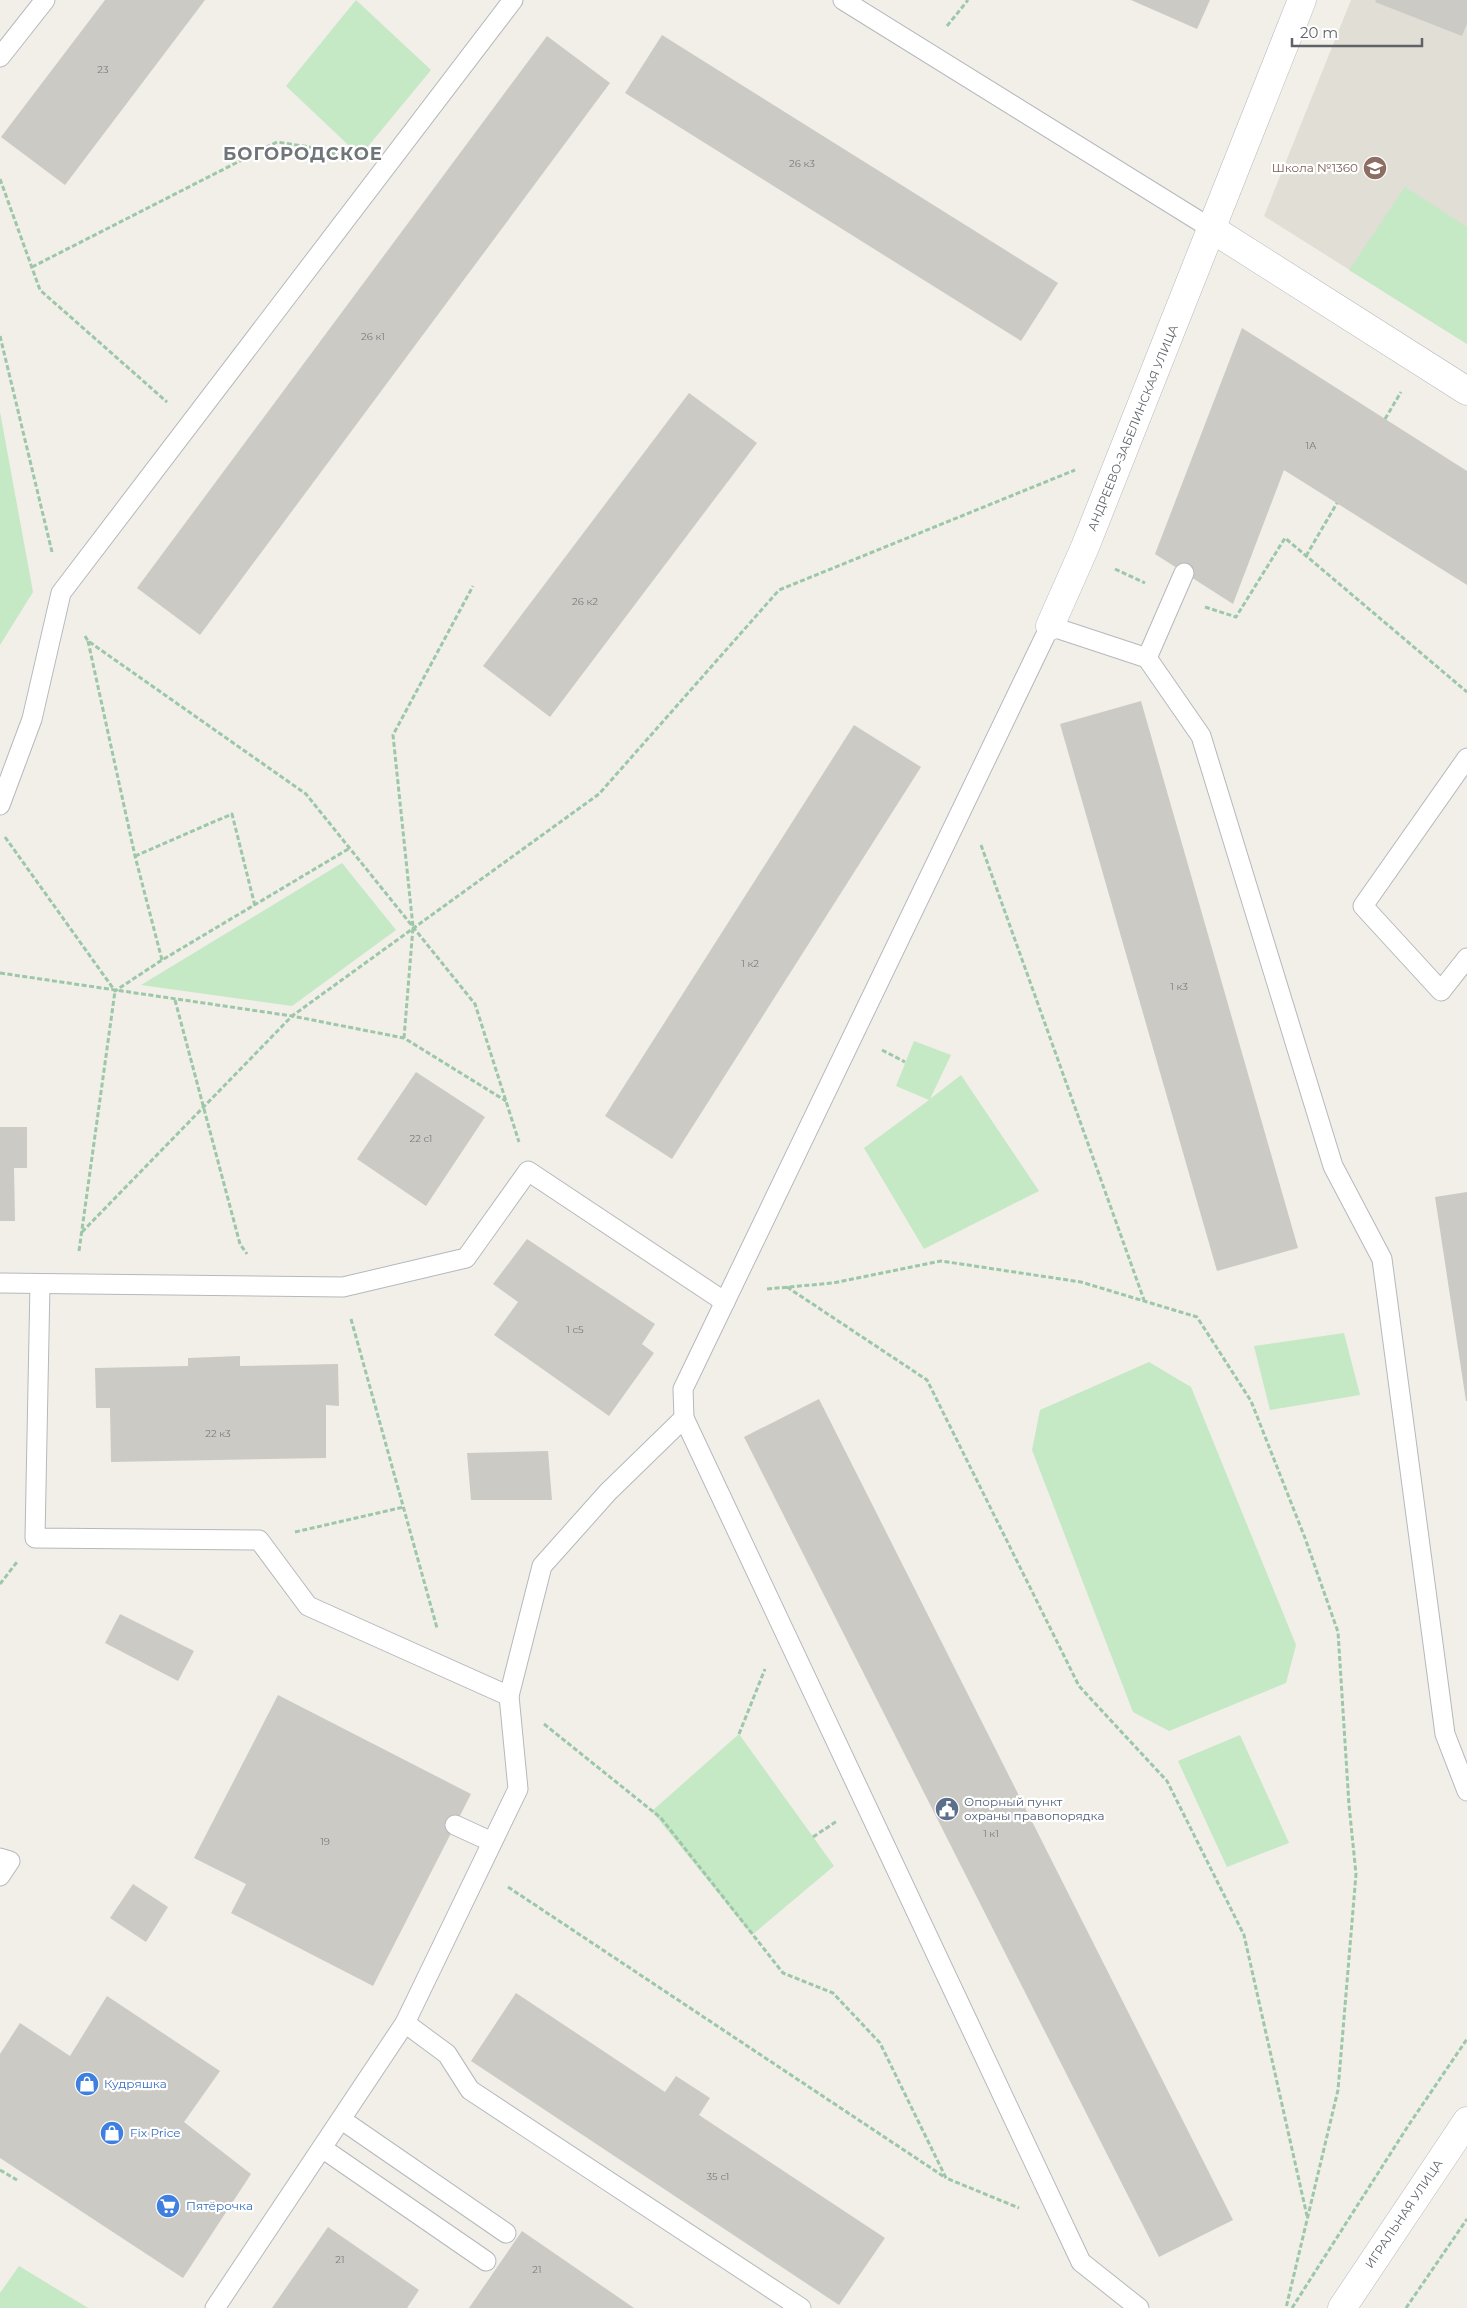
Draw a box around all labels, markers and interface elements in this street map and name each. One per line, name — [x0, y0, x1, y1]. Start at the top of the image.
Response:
scale bar — [1292, 15, 1422, 47]
text: 20 m — [1300, 23, 1338, 42]
house number: 23 — [97, 63, 109, 76]
district label: БОГОРОДСКОЕ — [223, 143, 383, 165]
school or university icon: Школа №1360 — [1362, 155, 1388, 181]
house number: 26 к3 — [789, 157, 815, 170]
place label: Школа №1360 — [1272, 160, 1358, 175]
street label: АНДРЕЕВО-ЗАБЕЛИНСКАЯ УЛИЦА — [1084, 322, 1181, 533]
house number: 26 к1 — [361, 330, 385, 343]
house number: 1А — [1305, 439, 1317, 452]
house number: 26 к2 — [572, 595, 598, 608]
house number: 1 к2 — [741, 957, 759, 970]
house number: 1 к3 — [1170, 980, 1188, 993]
house number: 22 с1 — [410, 1132, 432, 1145]
house number: 1 с5 — [566, 1323, 584, 1336]
house number: 22 к3 — [205, 1427, 231, 1440]
place label: Опорный пункт охраны правопорядка — [964, 1794, 1104, 1823]
public building icon: Опорный пункт охраны правопорядка — [934, 1796, 960, 1822]
house number: 1 к1 — [983, 1827, 999, 1840]
house number: 19 — [320, 1835, 330, 1848]
shop icon: Кудряшка — [74, 2071, 100, 2097]
place label: Кудряшка — [104, 2076, 167, 2091]
shop icon: Fix Price — [99, 2120, 125, 2146]
place label: Fix Price — [130, 2125, 181, 2140]
street label: ИГРАЛЬНАЯ УЛИЦА — [1362, 2156, 1446, 2271]
house number: 35 с1 — [707, 2170, 729, 2183]
supermarket icon: Пятёрочка — [155, 2193, 181, 2219]
place label: Пятёрочка — [186, 2198, 253, 2213]
house number: 21 — [335, 2253, 345, 2266]
house number: 21 — [532, 2263, 542, 2276]

